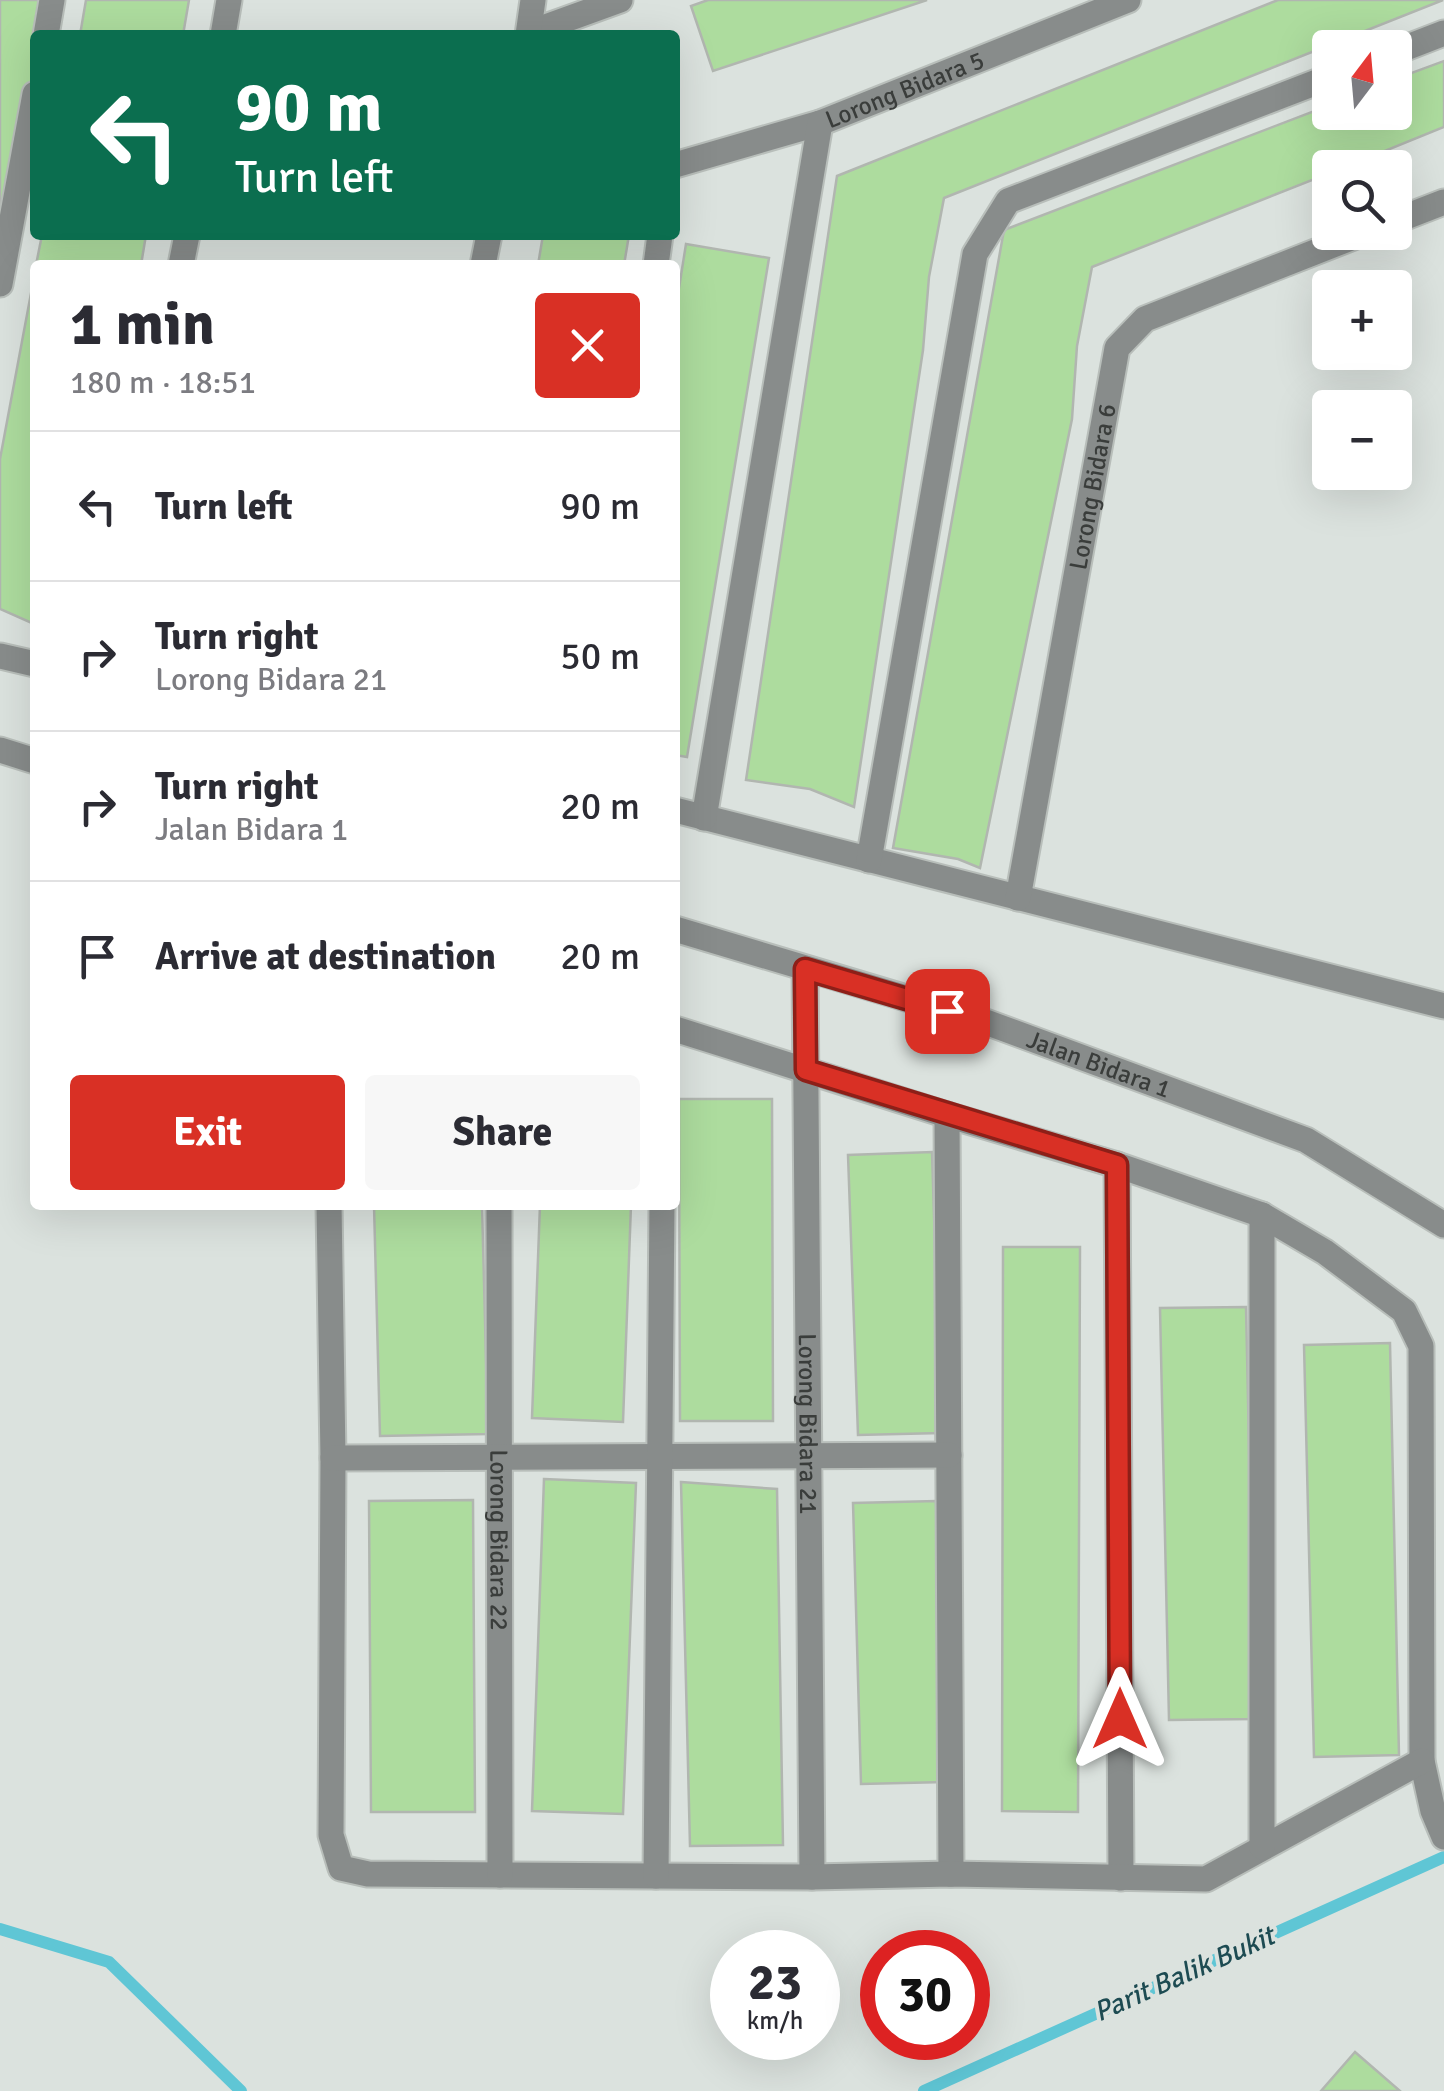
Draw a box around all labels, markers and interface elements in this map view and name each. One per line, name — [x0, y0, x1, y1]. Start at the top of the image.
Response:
north arrow — [1312, 30, 1412, 130]
map controls — [1312, 30, 1412, 490]
street label: Lorong Bidara 5 — [821, 44, 988, 135]
text: 90 m — [235, 64, 383, 150]
icon: left — [70, 70, 200, 200]
text: Turn left — [235, 150, 394, 205]
button: search — [1312, 150, 1412, 250]
button: + — [1312, 270, 1412, 370]
text: 1 min — [70, 288, 215, 362]
button: close — [535, 293, 640, 398]
text: 180 m · 18:51 — [70, 363, 256, 402]
button: − — [1312, 390, 1412, 490]
street label: Lorong Bidara 6 — [1062, 401, 1122, 572]
icon: left — [70, 479, 125, 534]
text: Turn left — [155, 483, 293, 530]
text: 90 m — [560, 483, 640, 530]
text: Turn right — [155, 613, 319, 660]
icon: right — [70, 629, 125, 684]
text: 50 m — [560, 633, 640, 680]
text: Lorong Bidara 21 — [155, 660, 387, 699]
text: Turn right — [155, 763, 319, 810]
icon: right — [70, 779, 125, 834]
text: 20 m — [560, 783, 640, 830]
text: Jalan Bidara 1 — [155, 810, 348, 849]
icon: arrive — [70, 929, 125, 984]
text: Arrive at destination — [155, 933, 496, 980]
text: 20 m — [560, 933, 640, 980]
pin — [905, 969, 990, 1054]
icon: arrive — [920, 984, 975, 1039]
street label: Jalan Bidara 1 — [1023, 1023, 1175, 1104]
button: Exit — [70, 1075, 345, 1190]
button: Share — [365, 1075, 640, 1190]
street label: Lorong Bidara 21 — [792, 1333, 825, 1515]
street label: Lorong Bidara 22 — [484, 1449, 515, 1631]
position arrow — [1068, 1667, 1172, 1771]
water label: Parit Balik Bukit — [1088, 1918, 1282, 2029]
speed limit sign: 30 — [860, 1930, 990, 2060]
text: 23 — [748, 1952, 802, 2014]
text: km/h — [747, 2005, 803, 2036]

